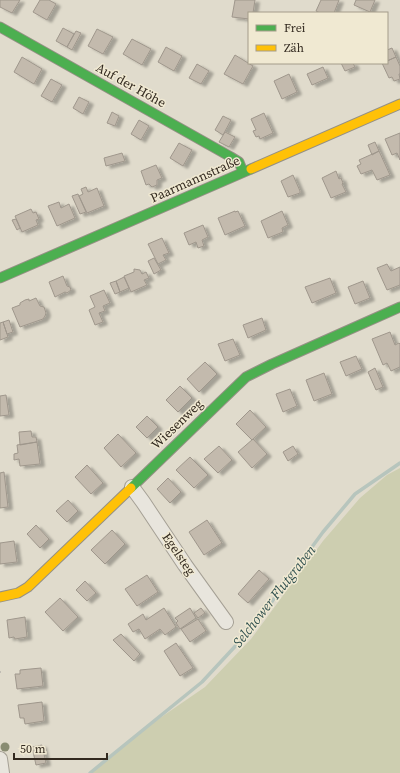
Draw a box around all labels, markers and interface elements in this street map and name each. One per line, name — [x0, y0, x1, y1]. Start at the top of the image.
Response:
legend — [248, 12, 388, 64]
text: Frei — [284, 20, 306, 36]
text: Zäh — [284, 40, 304, 56]
street label: Auf der Höhe — [93, 59, 169, 111]
street label: Paarmannstraße — [147, 151, 243, 206]
street label: Wiesenweg — [148, 395, 207, 453]
street label: Egelsteg — [159, 529, 200, 579]
water label: Selchower Flutgraben — [228, 541, 320, 651]
scale bar — [14, 735, 107, 761]
text: 50 m — [20, 741, 46, 757]

